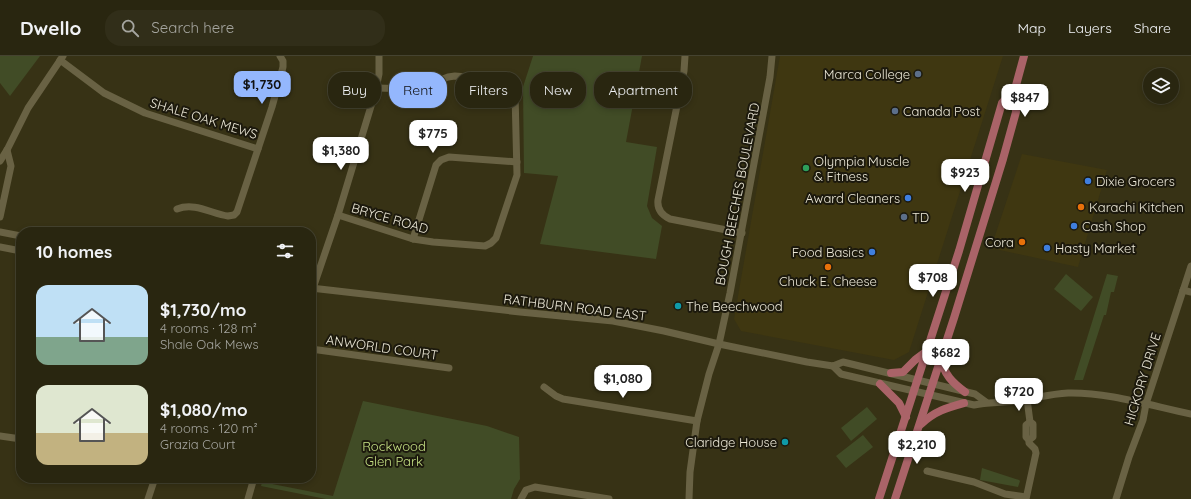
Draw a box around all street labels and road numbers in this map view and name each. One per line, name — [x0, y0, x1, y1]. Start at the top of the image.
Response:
street label: SHALE OAK MEWS — [148, 94, 260, 142]
street label: BOUGH BEECHES BOULEVARD — [711, 101, 763, 287]
street label: BRYCE ROAD — [350, 199, 430, 237]
street label: RATHBURN ROAD EAST — [503, 290, 648, 324]
street label: ANWORLD COURT — [325, 331, 439, 363]
street label: HICKORY DRIVE — [1120, 331, 1164, 427]

